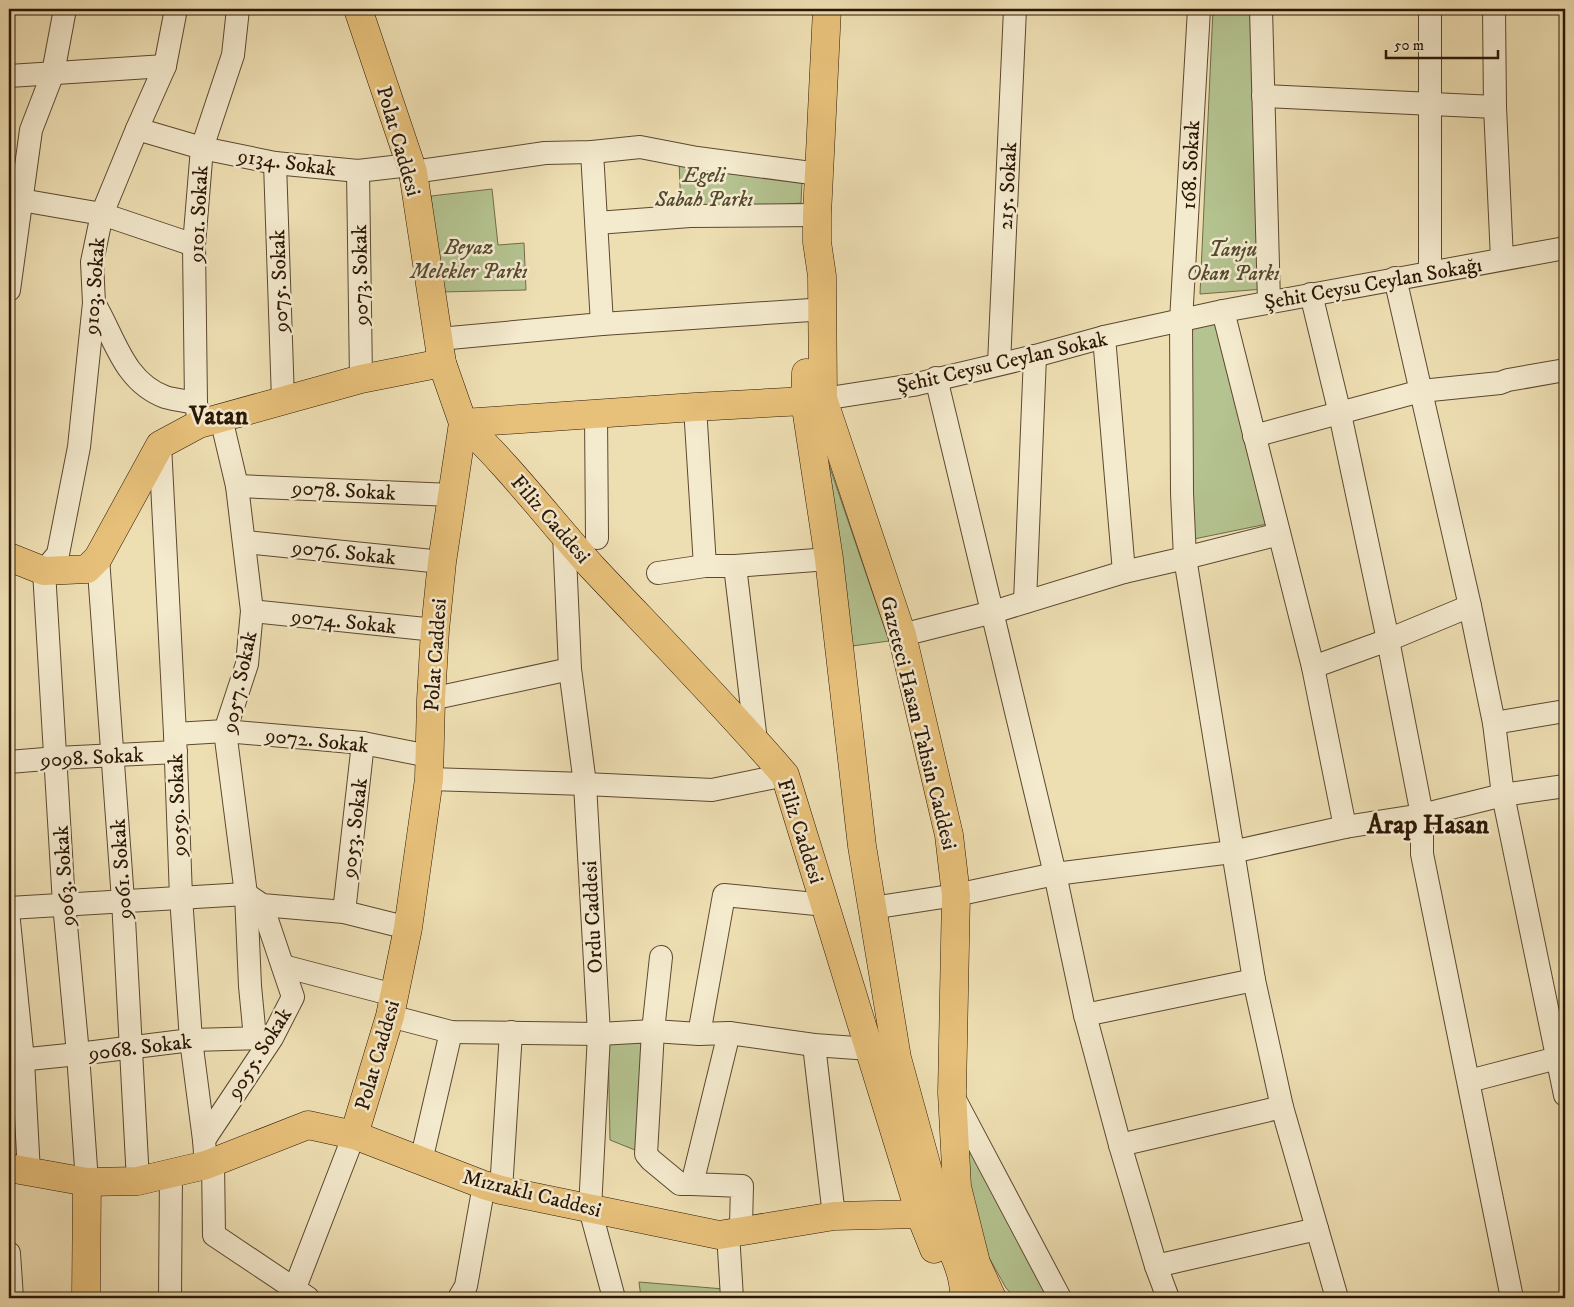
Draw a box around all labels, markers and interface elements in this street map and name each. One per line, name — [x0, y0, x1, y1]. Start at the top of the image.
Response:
scale bar — [1386, 28, 1499, 60]
text: 50 m — [1394, 36, 1424, 55]
street label: Polat Caddesi — [370, 83, 426, 199]
street label: 168. Sokak — [1176, 119, 1206, 210]
street label: 215. Sokak — [993, 141, 1023, 231]
street label: 9134. Sokak — [235, 143, 338, 183]
park label: Egeli Sabah Parkı — [654, 163, 753, 213]
street label: 9101. Sokak — [183, 164, 215, 264]
street label: 9073. Sokak — [347, 224, 375, 327]
street label: 9075. Sokak — [265, 228, 295, 334]
park label: Beyaz Melekler Parkı — [408, 235, 528, 285]
street label: 9103. Sokak — [79, 236, 111, 337]
park label: Tanju Okan Parkı — [1187, 237, 1280, 287]
street label: Şehit Ceysu Ceylan Sokağı — [1262, 252, 1484, 316]
street label: Şehit Ceysu Ceylan Sokak — [894, 326, 1111, 400]
district label: Vatan — [189, 400, 249, 433]
street label: Filiz Caddesi — [505, 470, 596, 569]
street label: 9078. Sokak — [290, 475, 397, 507]
street label: 9076. Sokak — [290, 535, 398, 571]
street label: Gazeteci Hasan Tahsin Caddesi — [874, 594, 962, 853]
street label: Polat Caddesi — [419, 598, 453, 713]
street label: 9074. Sokak — [289, 603, 398, 640]
street label: 9057. Sokak — [216, 628, 264, 737]
street label: 9072. Sokak — [263, 723, 370, 759]
street label: 9098. Sokak — [39, 742, 145, 774]
street label: 9059. Sokak — [163, 752, 193, 858]
street label: 9053. Sokak — [336, 776, 374, 881]
street label: Filiz Caddesi — [771, 776, 829, 887]
district label: Arap Hasan — [1366, 809, 1489, 842]
street label: 9061. Sokak — [105, 817, 139, 921]
street label: 9063. Sokak — [48, 824, 82, 928]
street label: Ordu Caddesi — [577, 860, 609, 974]
street label: Polat Caddesi — [350, 997, 406, 1113]
street label: 9055. Sokak — [221, 1003, 298, 1105]
street label: 9068. Sokak — [86, 1029, 194, 1067]
street label: Mızraklı Caddesi — [460, 1164, 604, 1224]

